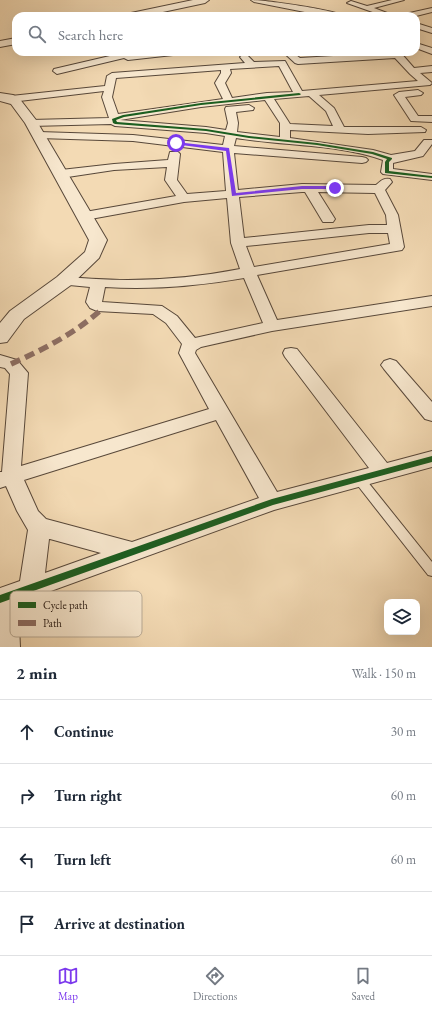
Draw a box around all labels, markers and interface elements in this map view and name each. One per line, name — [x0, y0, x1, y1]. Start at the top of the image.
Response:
search box — [12, 12, 420, 56]
icon: search — [26, 23, 48, 45]
text: Search here — [58, 25, 123, 44]
route start — [167, 134, 185, 152]
route end — [326, 179, 344, 197]
legend — [10, 591, 142, 637]
text: Cycle path — [43, 598, 88, 612]
map controls — [384, 599, 420, 635]
button: layers — [384, 599, 420, 635]
text: Path — [43, 616, 62, 630]
text: 2 min — [16, 662, 57, 684]
text: Walk · 150 m — [352, 665, 416, 682]
icon: ahead — [16, 721, 38, 743]
text: Continue — [54, 722, 114, 741]
text: 30 m — [391, 723, 416, 740]
icon: right — [16, 785, 38, 807]
text: Turn right — [54, 786, 122, 805]
text: 60 m — [391, 787, 416, 804]
icon: left — [16, 849, 38, 871]
text: Turn left — [54, 850, 111, 869]
text: 60 m — [391, 851, 416, 868]
icon: arrive — [16, 913, 38, 935]
text: Arrive at destination — [54, 914, 185, 933]
tab: Map — [57, 965, 79, 1003]
tab: Directions — [193, 965, 237, 1003]
tab: Saved — [351, 965, 375, 1003]

